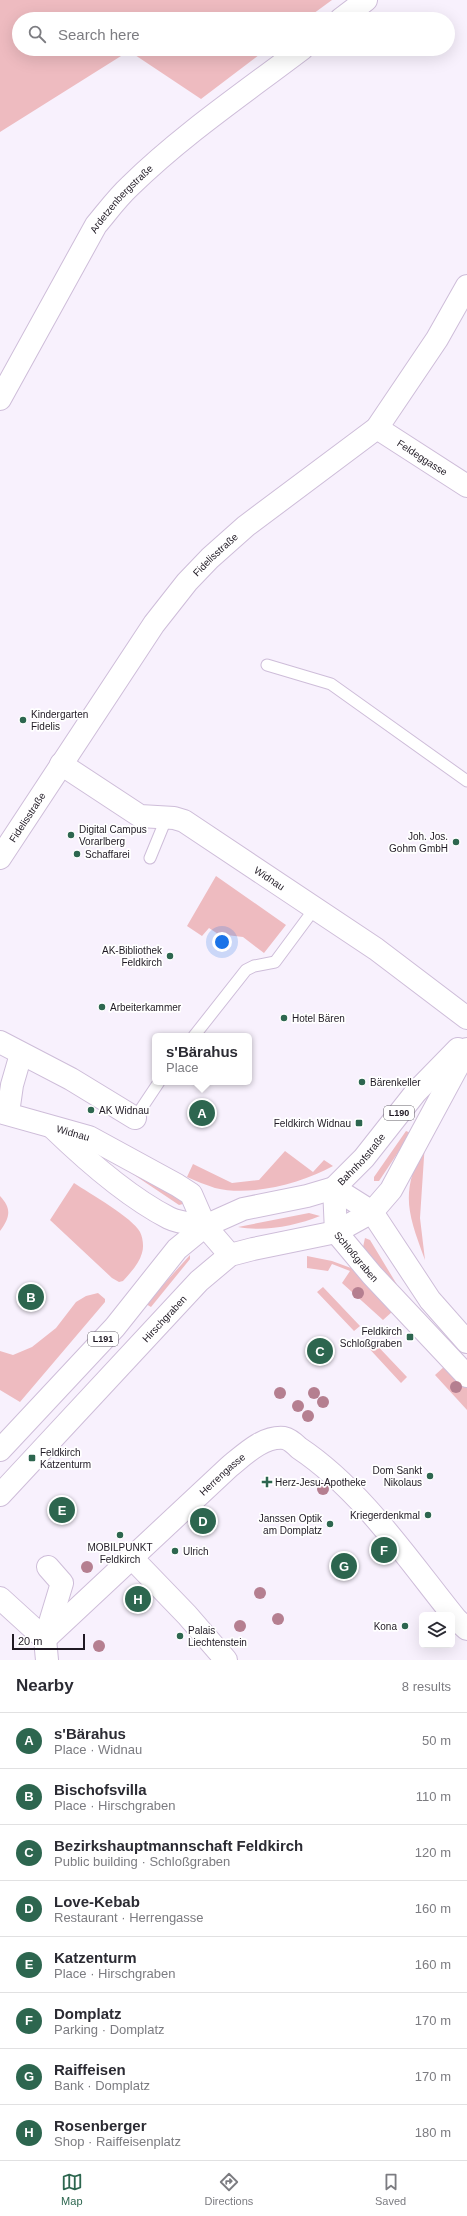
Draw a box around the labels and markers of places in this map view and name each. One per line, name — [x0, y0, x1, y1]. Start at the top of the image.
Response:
place label: Kindergarten Fidelis — [31, 709, 88, 732]
marker: Kindergarten Fidelis — [18, 715, 28, 725]
place label: Digital Campus Vorarlberg — [79, 824, 147, 847]
marker: Digital Campus Vorarlberg — [66, 830, 76, 840]
place label: Joh. Jos. Gohm GmbH — [389, 831, 448, 854]
marker: Joh. Jos. Gohm GmbH — [451, 837, 461, 847]
marker: Schaffarei — [72, 849, 82, 859]
place label: Schaffarei — [85, 849, 130, 860]
place label: AK-Bibliothek Feldkirch — [102, 945, 163, 968]
marker: AK-Bibliothek Feldkirch — [165, 951, 175, 961]
marker: Arbeiterkammer — [97, 1002, 107, 1012]
place label: Arbeiterkammer — [110, 1002, 182, 1013]
marker: Hotel Bären — [279, 1013, 289, 1023]
place label: Hotel Bären — [292, 1013, 345, 1024]
marker: Bärenkeller — [357, 1077, 367, 1087]
place label: Bärenkeller — [370, 1077, 421, 1088]
pin: A — [189, 1098, 215, 1128]
marker: AK Widnau — [86, 1105, 96, 1115]
place label: AK Widnau — [99, 1105, 149, 1116]
place label: Feldkirch Widnau — [274, 1118, 351, 1129]
marker: Feldkirch Widnau — [354, 1118, 364, 1128]
pin: B — [18, 1282, 44, 1312]
place label: Feldkirch Schloßgraben — [340, 1326, 402, 1349]
marker: Feldkirch Schloßgraben — [405, 1332, 415, 1342]
pin: C — [307, 1336, 333, 1366]
place label: Feldkirch Katzenturm — [40, 1447, 91, 1470]
marker: Feldkirch Katzenturm — [27, 1453, 37, 1463]
place label: Dom Sankt Nikolaus — [373, 1465, 422, 1488]
marker: Dom Sankt Nikolaus — [425, 1471, 435, 1481]
marker: Herz-Jesu-Apotheke — [262, 1477, 272, 1487]
place label: Herz-Jesu-Apotheke — [275, 1477, 367, 1488]
pin: E — [49, 1495, 75, 1525]
pin: D — [190, 1506, 216, 1536]
place label: Kriegerdenkmal — [350, 1510, 420, 1521]
marker: Kriegerdenkmal — [423, 1510, 433, 1520]
place label: Janssen Optik am Domplatz — [259, 1513, 323, 1536]
marker: Janssen Optik am Domplatz — [325, 1519, 335, 1529]
marker: MOBILPUNKT Feldkirch — [115, 1530, 125, 1540]
pin: F — [371, 1535, 397, 1565]
place label: MOBILPUNKT Feldkirch — [87, 1542, 153, 1565]
marker: Ulrich — [170, 1546, 180, 1556]
place label: Ulrich — [183, 1546, 209, 1557]
pin: G — [331, 1551, 357, 1581]
pin: H — [125, 1584, 151, 1614]
place label: Kona — [374, 1621, 397, 1632]
marker: Kona — [400, 1621, 410, 1631]
place label: Palais Liechtenstein — [188, 1625, 247, 1648]
marker: Palais Liechtenstein — [175, 1631, 185, 1641]

